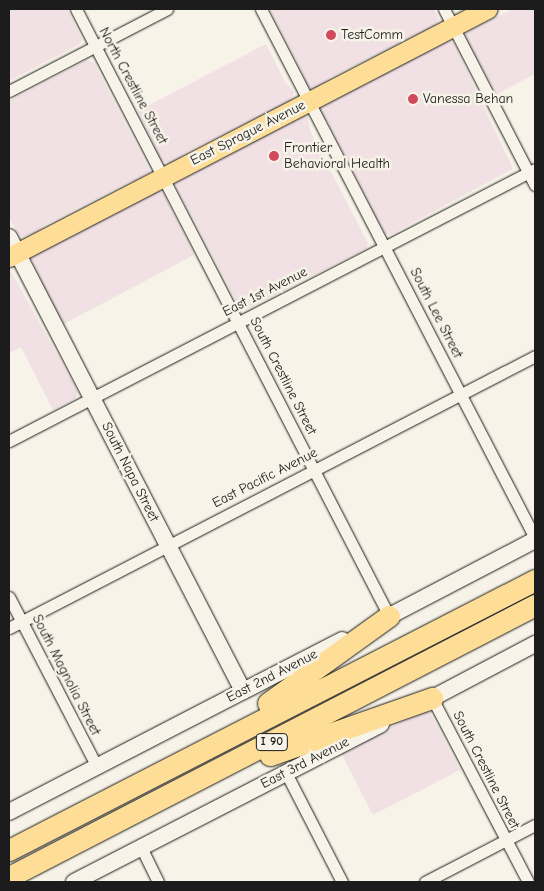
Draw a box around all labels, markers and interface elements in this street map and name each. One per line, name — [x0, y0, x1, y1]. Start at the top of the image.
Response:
street label: North Crestline Street — [95, 25, 171, 147]
place label: TestComm — [341, 27, 403, 43]
marker: TestComm — [325, 29, 337, 41]
place label: Vanessa Behan — [423, 91, 513, 107]
marker: Vanessa Behan — [407, 93, 419, 105]
street label: East Sprague Avenue — [188, 97, 308, 169]
place label: Frontier Behavioral Health — [284, 140, 390, 172]
marker: Frontier Behavioral Health — [268, 150, 280, 162]
street label: East 1st Avenue — [220, 263, 310, 321]
street label: South Lee Street — [406, 265, 466, 361]
street label: South Crestline Street — [246, 314, 320, 438]
street label: South Napa Street — [98, 419, 162, 525]
street label: East Pacific Avenue — [210, 444, 320, 512]
street label: South Magnolia Street — [28, 612, 104, 738]
street label: East 2nd Avenue — [224, 646, 320, 706]
street label: South Crestline Street — [449, 708, 523, 832]
road number: I 90 — [256, 732, 288, 752]
street label: East 3rd Avenue — [258, 733, 352, 793]

